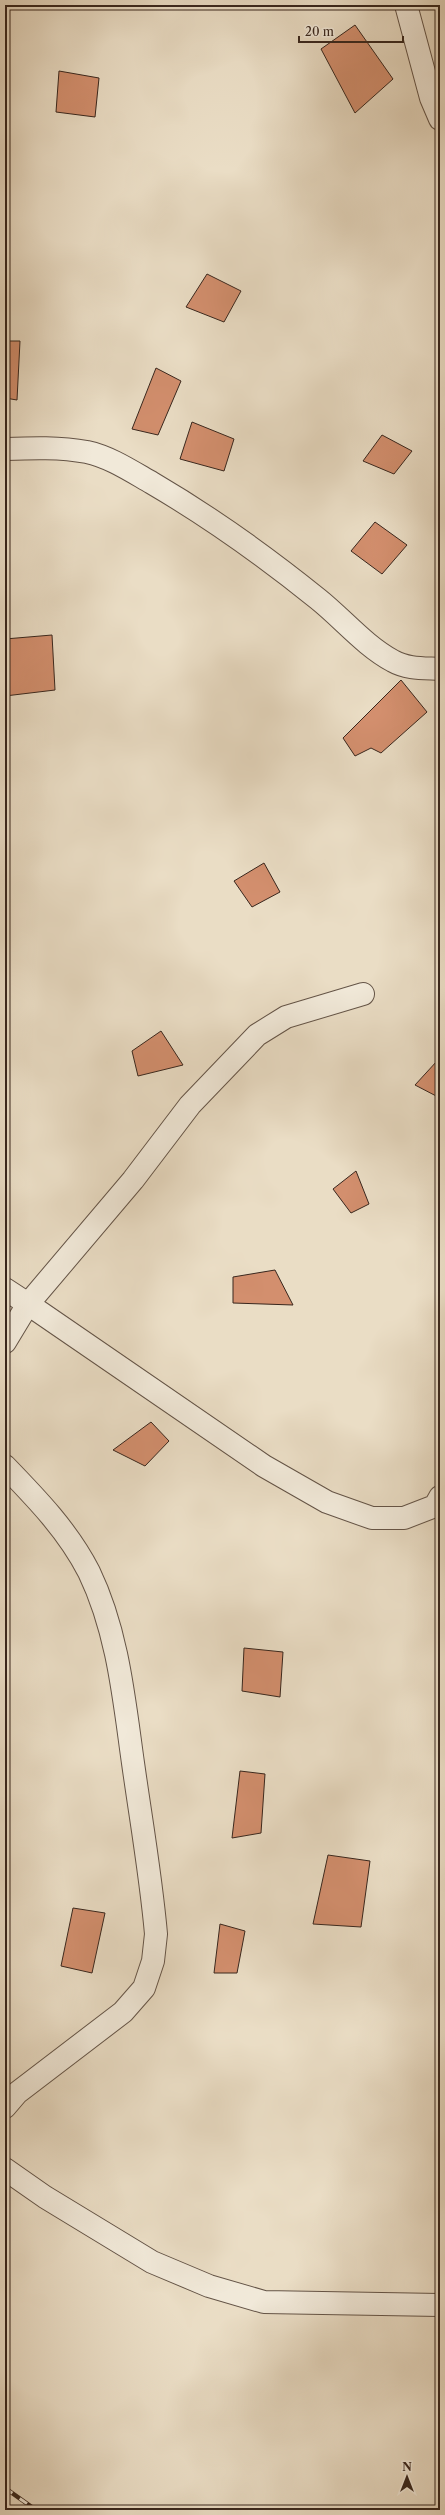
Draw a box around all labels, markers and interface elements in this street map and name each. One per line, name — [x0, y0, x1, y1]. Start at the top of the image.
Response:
scale bar — [299, 18, 403, 44]
text: 20 m — [305, 24, 334, 39]
north arrow — [387, 2457, 427, 2497]
text: N — [402, 2460, 412, 2474]

